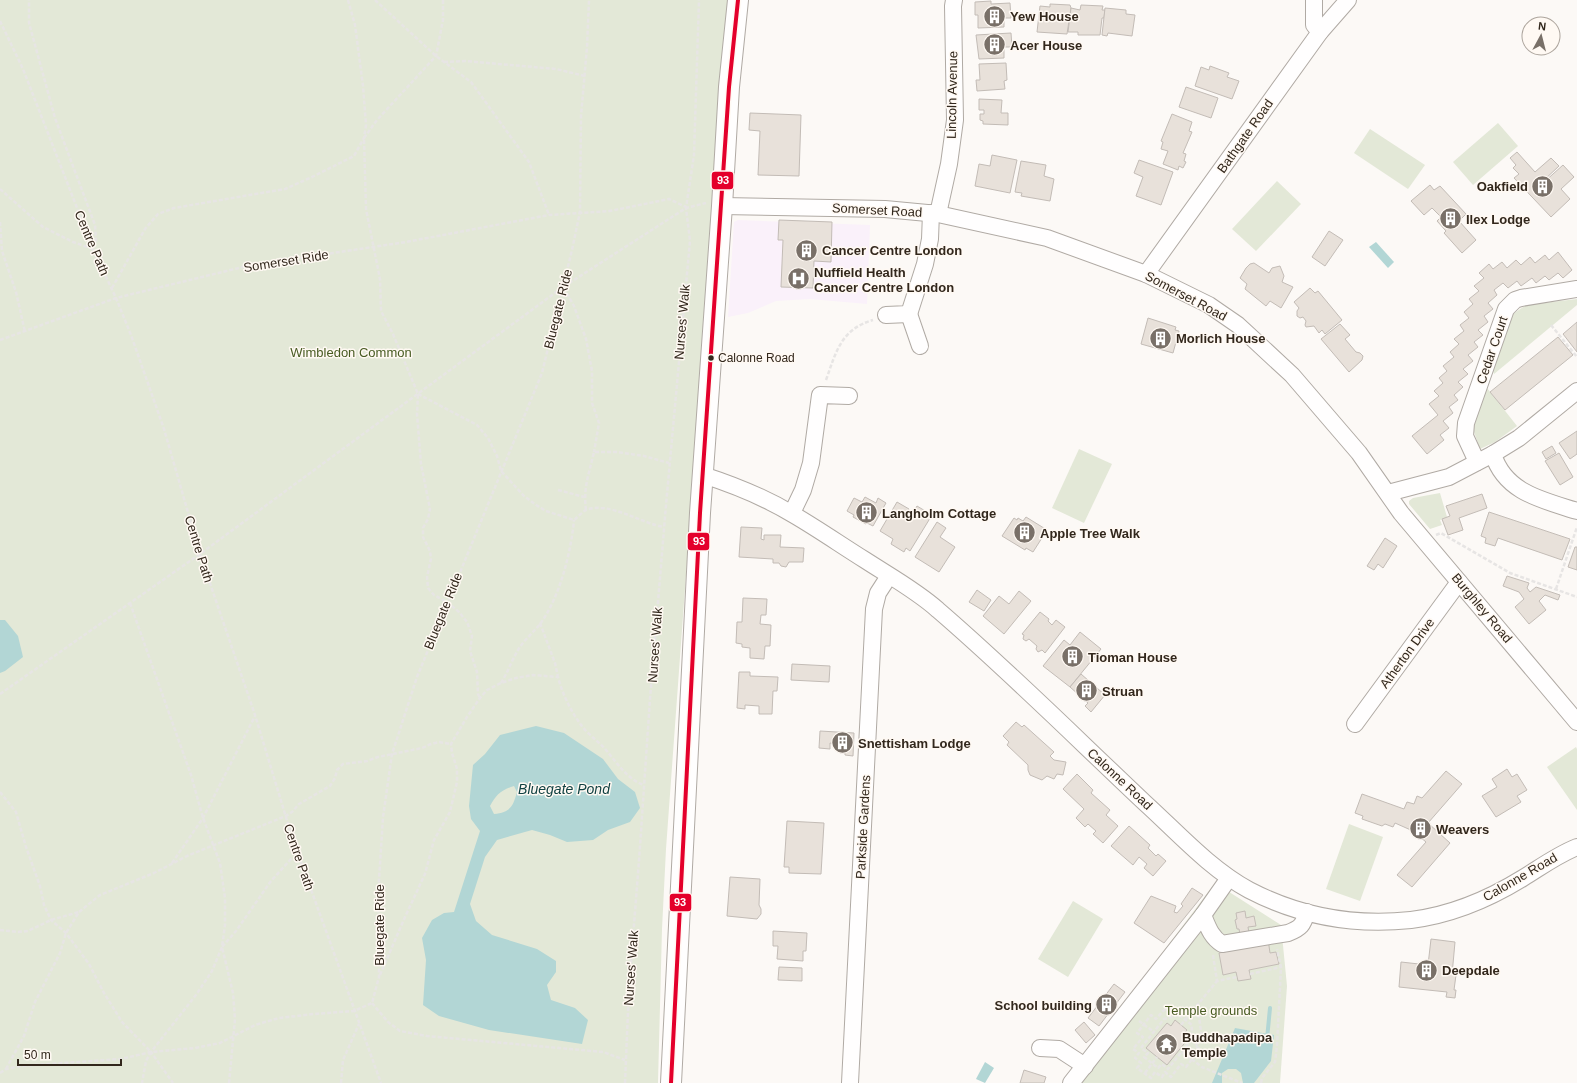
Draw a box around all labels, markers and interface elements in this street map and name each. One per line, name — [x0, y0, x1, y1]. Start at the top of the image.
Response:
building icon: Yew House — [981, 3, 1007, 29]
place label: Yew House — [1010, 9, 1079, 24]
north arrow — [1521, 16, 1561, 56]
text: N — [1538, 20, 1547, 33]
building icon: Acer House — [982, 32, 1008, 58]
place label: Acer House — [1010, 38, 1082, 53]
street label: Lincoln Avenue — [944, 51, 960, 139]
street label: Bathgate Road — [1214, 96, 1276, 176]
line badge: 93 — [711, 171, 734, 190]
building icon: Oakfield — [1530, 173, 1556, 199]
text: 93 — [717, 174, 729, 186]
place label: Oakfield — [1477, 179, 1528, 194]
street label: Somerset Road — [832, 200, 922, 220]
building icon: Ilex Lodge — [1437, 206, 1463, 232]
street label: Centre Path — [72, 208, 112, 278]
place label: Ilex Lodge — [1466, 212, 1530, 227]
building icon: Cancer Centre London — [794, 237, 820, 263]
place label: Cancer Centre London — [822, 243, 962, 258]
street label: Somerset Ride — [242, 247, 330, 275]
place label: Nuffield Health Cancer Centre London — [814, 265, 954, 295]
hospital icon: Nuffield Health Cancer Centre London — [786, 266, 812, 292]
street label: Bluegate Ride — [541, 268, 575, 350]
street label: Somerset Road — [1143, 268, 1229, 324]
street label: Nurses' Walk — [671, 283, 693, 360]
street label: Cedar Court — [1473, 314, 1511, 386]
building icon: Morlich House — [1147, 325, 1173, 351]
place label: Morlich House — [1176, 331, 1266, 346]
park label: Wimbledon Common — [290, 345, 412, 360]
place label: Calonne Road — [718, 351, 795, 365]
marker: Calonne Road — [706, 353, 716, 363]
building icon: Langholm Cottage — [853, 500, 879, 526]
place label: Langholm Cottage — [882, 506, 996, 521]
street label: Centre Path — [182, 514, 216, 584]
building icon: Apple Tree Walk — [1012, 520, 1038, 546]
place label: Apple Tree Walk — [1040, 526, 1141, 541]
line badge: 93 — [687, 532, 710, 551]
text: 93 — [693, 535, 705, 547]
street label: Bluegate Ride — [421, 570, 465, 652]
street label: Burghley Road — [1449, 570, 1515, 646]
street label: Nurses' Walk — [645, 606, 665, 683]
street label: Atherton Drive — [1377, 615, 1437, 691]
building icon: Tioman House — [1059, 644, 1085, 670]
place label: Tioman House — [1088, 650, 1177, 665]
building icon: Struan — [1074, 678, 1100, 704]
place label: Struan — [1102, 684, 1143, 699]
building icon: Snettisham Lodge — [830, 730, 856, 756]
place label: Snettisham Lodge — [858, 736, 971, 751]
street label: Calonne Road — [1084, 745, 1156, 813]
street label: Parkside Gardens — [853, 774, 873, 879]
water label: Bluegate Pond — [518, 781, 611, 797]
building icon: Weavers — [1408, 816, 1434, 842]
street label: Centre Path — [281, 822, 317, 892]
place label: Weavers — [1436, 822, 1489, 837]
street label: Calonne Road — [1480, 850, 1560, 904]
street label: Bluegate Ride — [372, 884, 387, 966]
line badge: 93 — [669, 893, 692, 912]
text: 93 — [674, 896, 686, 908]
street label: Nurses' Walk — [621, 929, 641, 1006]
building icon: Deepdale — [1413, 957, 1439, 983]
place label: Deepdale — [1442, 963, 1500, 978]
building icon: School building — [1094, 992, 1120, 1018]
place label: School building — [995, 998, 1092, 1013]
park label: Temple grounds — [1165, 1003, 1258, 1018]
place label: Buddhapadipa Temple — [1182, 1030, 1273, 1060]
temple icon: Buddhapadipa Temple — [1154, 1031, 1180, 1057]
scale bar — [18, 1041, 121, 1067]
text: 50 m — [24, 1048, 51, 1062]

